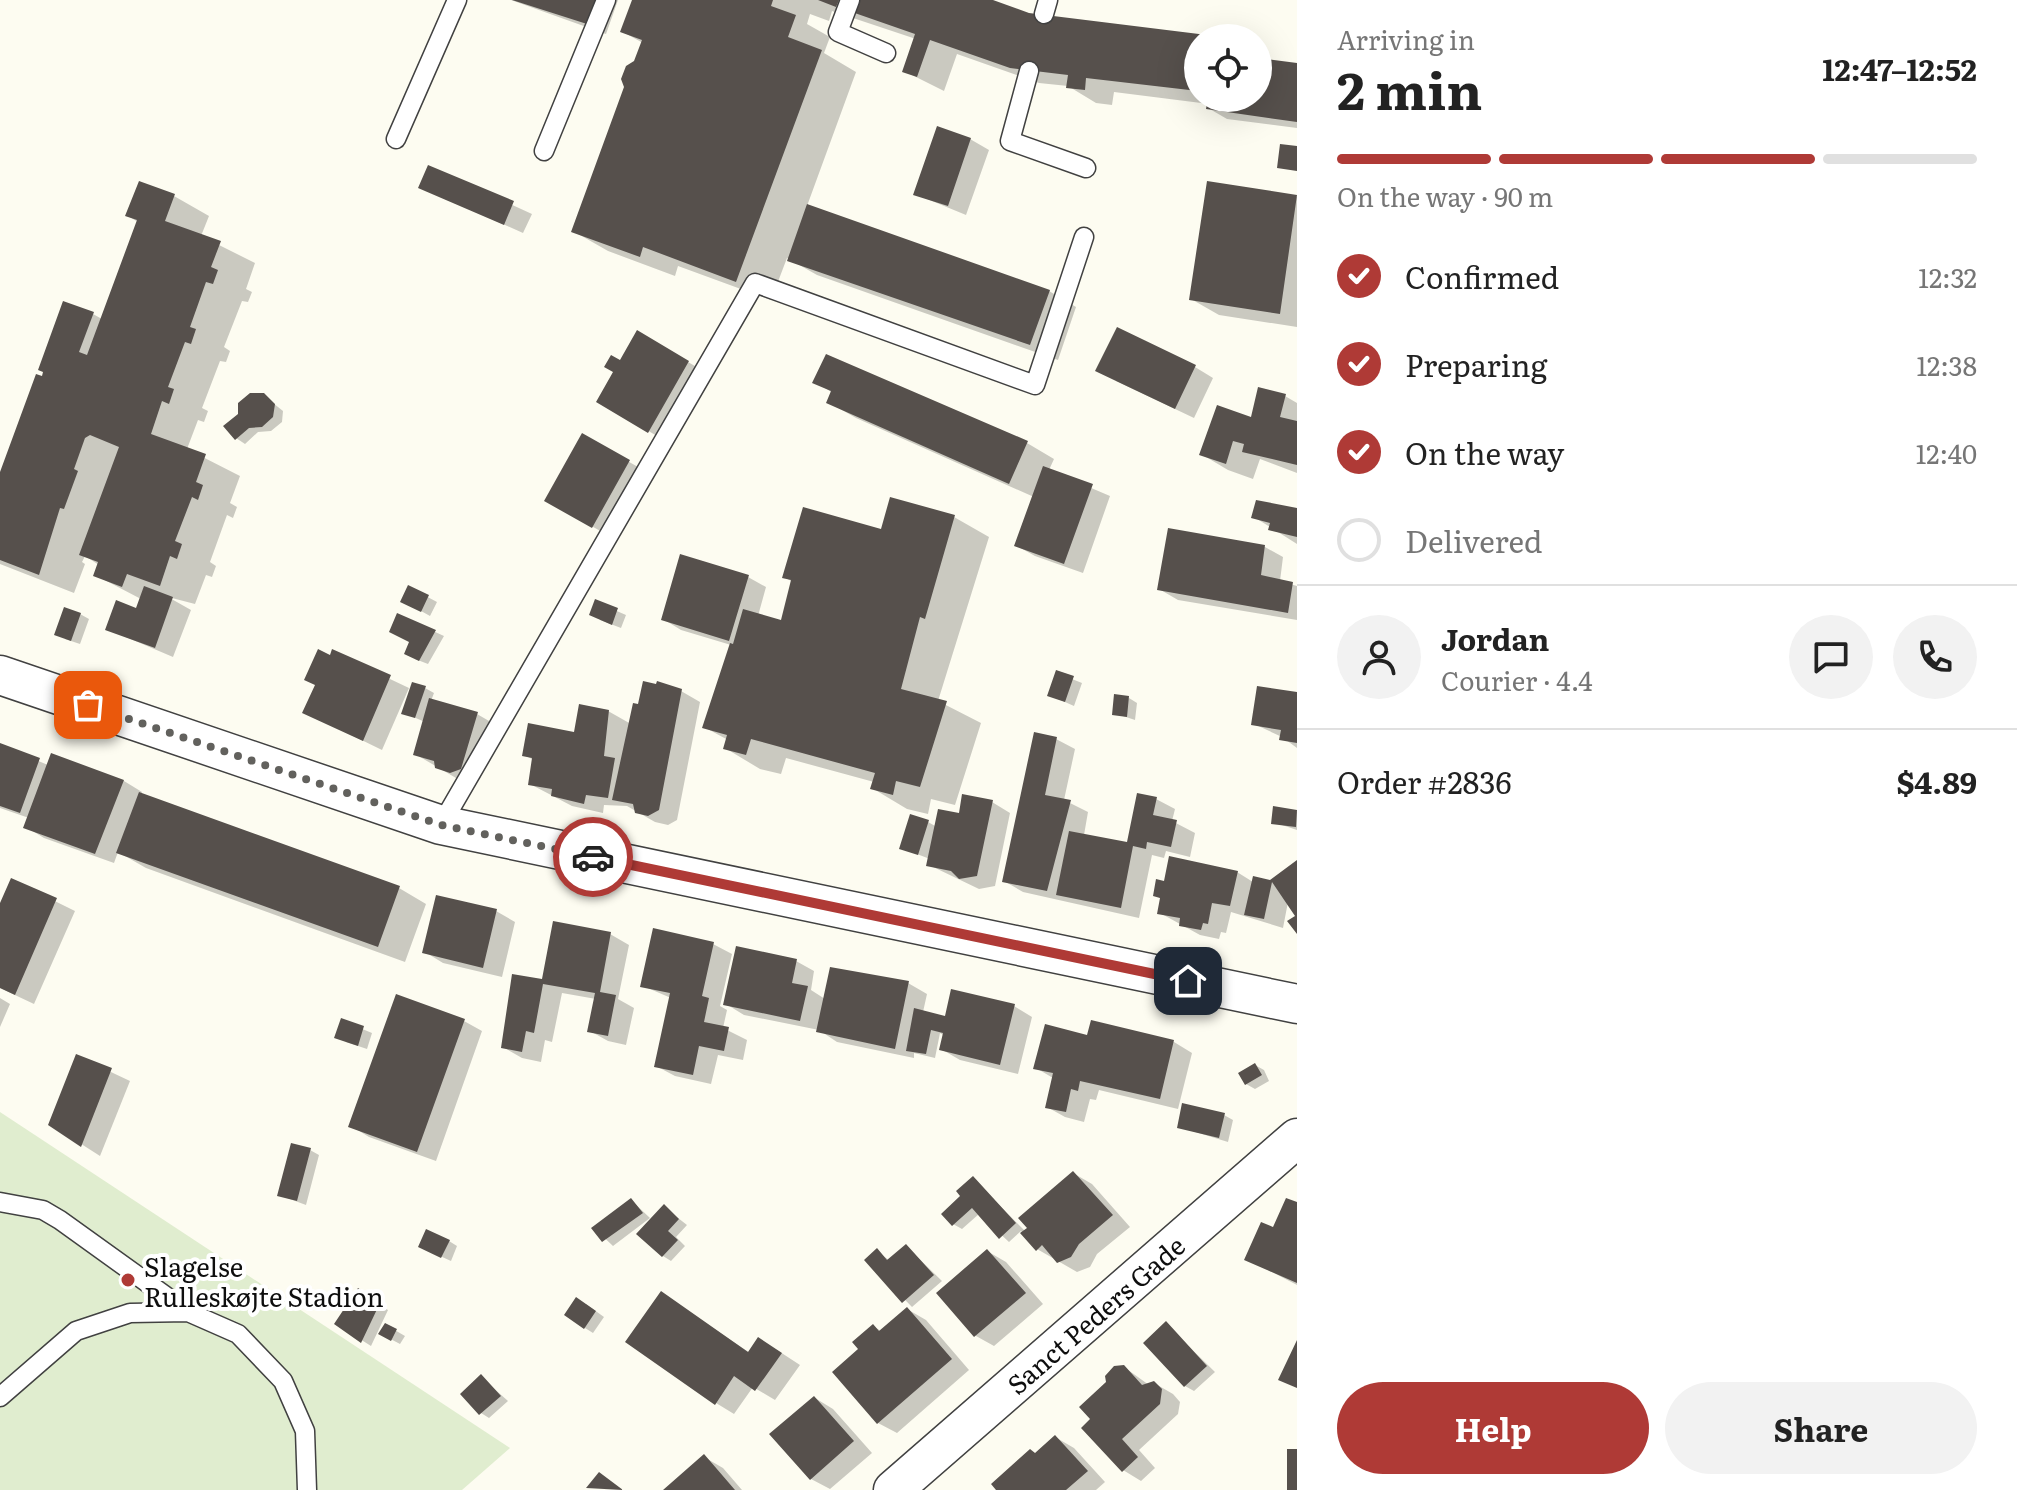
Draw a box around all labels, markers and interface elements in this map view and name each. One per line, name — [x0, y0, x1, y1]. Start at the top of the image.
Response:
text: Arriving in — [1337, 19, 1475, 58]
map controls — [1184, 24, 1272, 112]
button: locate — [1184, 24, 1272, 112]
text: 12:47–12:52 — [1822, 46, 1977, 90]
text: 2 min — [1337, 49, 1482, 126]
text: On the way · 90 m — [1337, 176, 1553, 215]
icon: check — [1337, 254, 1381, 298]
text: Confirmed — [1405, 254, 1559, 298]
text: 12:32 — [1918, 257, 1977, 296]
icon: check — [1337, 342, 1381, 386]
text: Preparing — [1405, 342, 1547, 386]
text: 12:38 — [1916, 345, 1977, 384]
icon: check — [1337, 430, 1381, 474]
text: On the way — [1405, 430, 1564, 474]
text: 12:40 — [1916, 433, 1977, 472]
text: Delivered — [1405, 518, 1542, 562]
button: person — [1337, 615, 1421, 699]
button: chat — [1789, 615, 1873, 699]
button: phone — [1893, 615, 1977, 699]
text: Jordan — [1441, 616, 1549, 660]
text: Courier · 4.4 — [1441, 660, 1593, 699]
pin — [54, 671, 122, 739]
icon: bag — [66, 683, 110, 727]
text: Order #2836 — [1337, 759, 1512, 803]
text: $4.89 — [1896, 759, 1977, 803]
courier — [553, 817, 633, 897]
icon: car — [571, 835, 615, 879]
pin — [1154, 947, 1222, 1015]
icon: home — [1166, 959, 1210, 1003]
street label: Sanct Peders Gade — [997, 1226, 1193, 1402]
place label: Slagelse Rulleskøjte Stadion — [144, 1246, 384, 1315]
marker: Slagelse Rulleskøjte Stadion — [119, 1271, 137, 1289]
button: Help — [1337, 1382, 1649, 1474]
button: Share — [1665, 1382, 1977, 1474]

